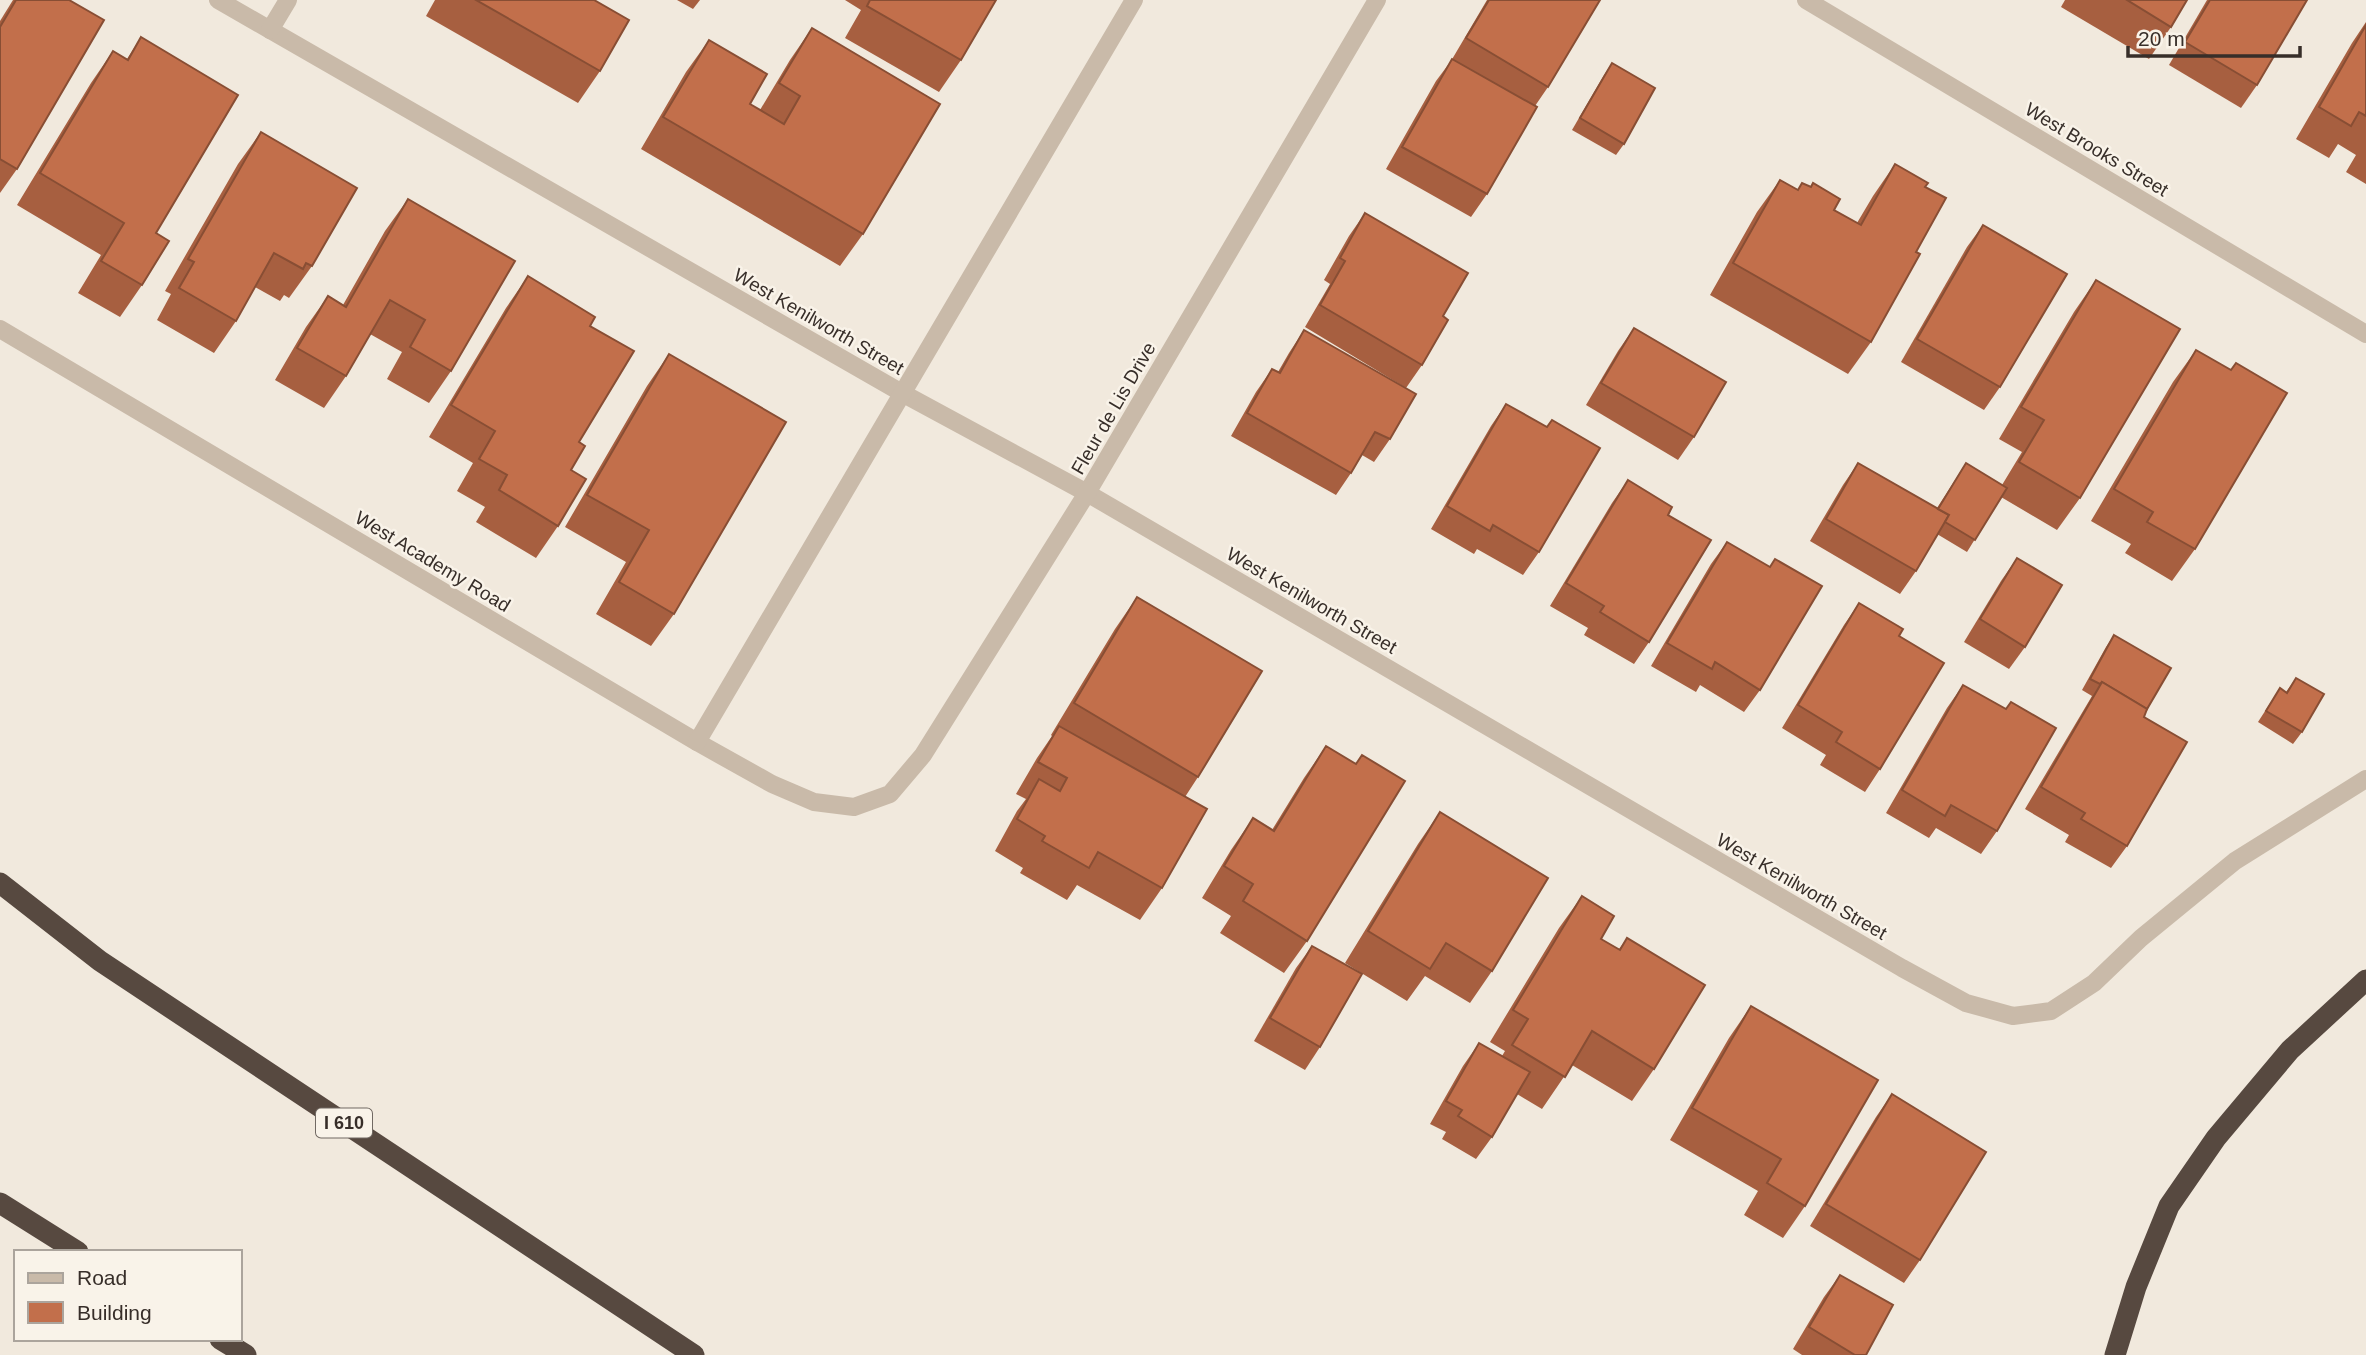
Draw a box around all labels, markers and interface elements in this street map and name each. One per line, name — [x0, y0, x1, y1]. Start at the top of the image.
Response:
scale bar — [2128, 14, 2300, 58]
text: 20 m — [2138, 27, 2185, 50]
street label: West Brooks Street — [2021, 98, 2173, 201]
street label: West Kenilworth Street — [730, 264, 908, 379]
street label: Fleur de Lis Drive — [1067, 339, 1160, 478]
street label: West Academy Road — [351, 507, 514, 616]
street label: West Kenilworth Street — [1223, 543, 1401, 658]
street label: West Kenilworth Street — [1713, 829, 1891, 944]
road number: I 610 — [316, 1108, 372, 1138]
legend — [14, 1250, 242, 1341]
text: Road — [77, 1266, 127, 1289]
text: Building — [77, 1301, 152, 1324]

